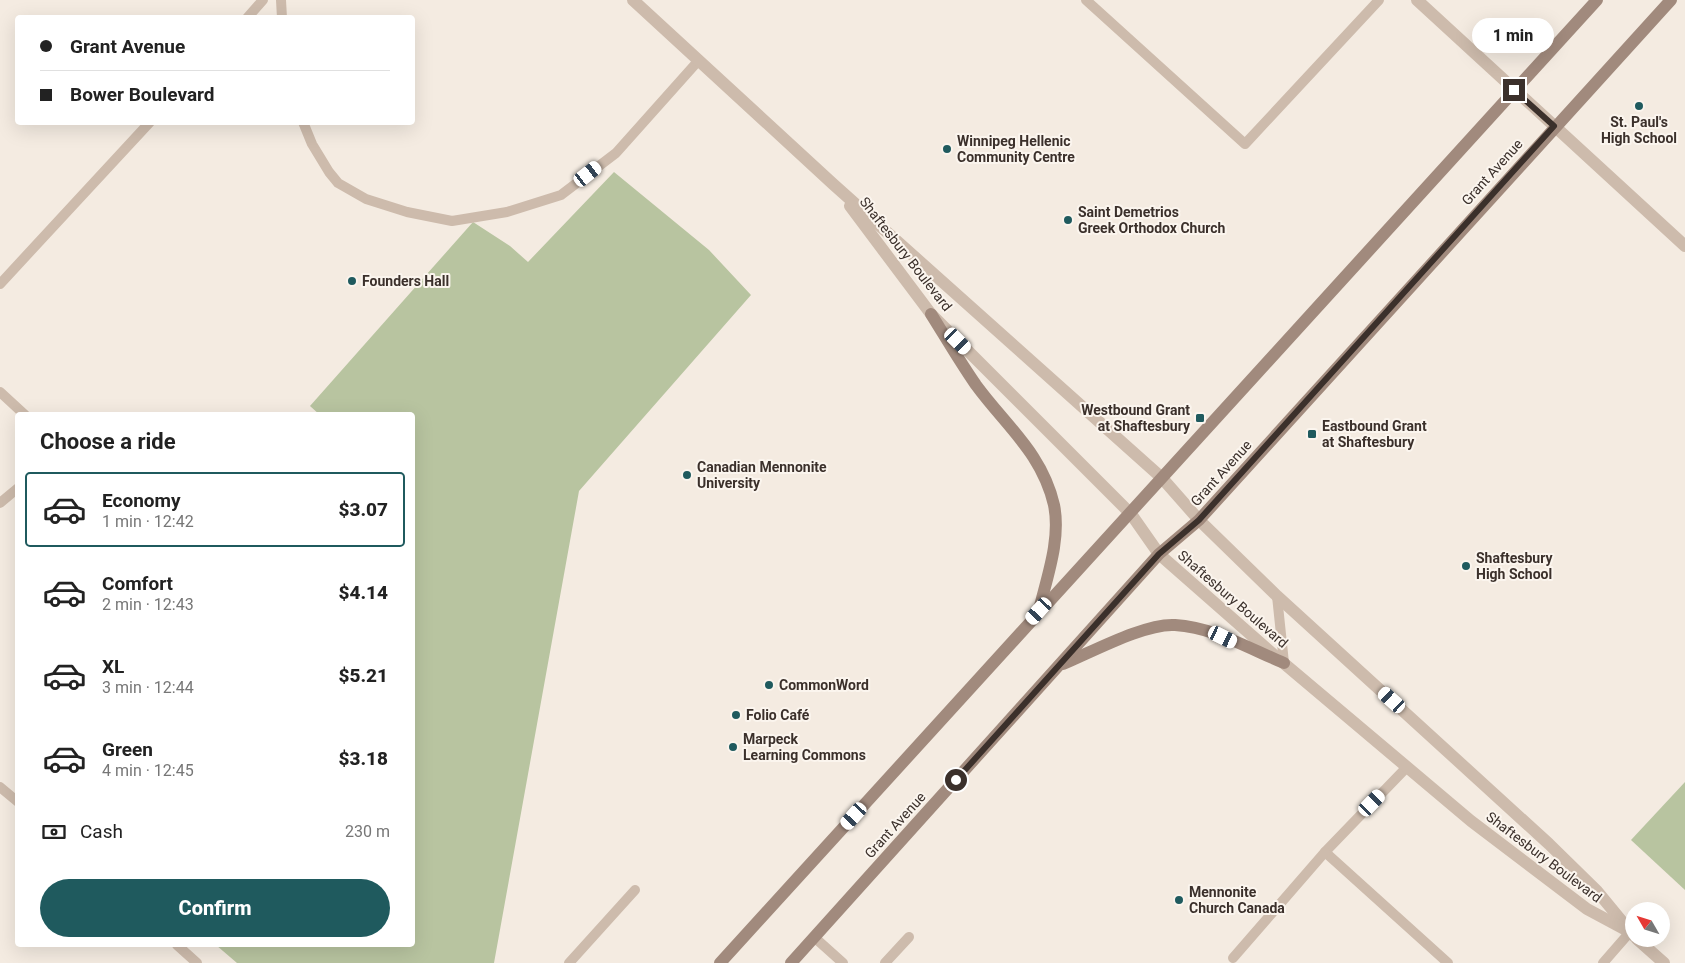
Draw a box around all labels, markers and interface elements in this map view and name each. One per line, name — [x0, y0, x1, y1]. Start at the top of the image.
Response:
callout: 1 min — [1473, 18, 1555, 52]
text: 1 min — [1493, 26, 1533, 45]
text: Grant Avenue — [70, 35, 185, 58]
route end — [1503, 79, 1525, 101]
text: Bower Boulevard — [70, 83, 215, 106]
marker: St. Paul's High School — [1633, 100, 1645, 112]
place label: St. Paul's High School — [1601, 114, 1677, 146]
place label: Winnipeg Hellenic Community Centre — [957, 133, 1075, 165]
street label: Grant Avenue — [1458, 136, 1526, 208]
marker: Winnipeg Hellenic Community Centre — [941, 143, 953, 155]
car — [571, 159, 604, 189]
street label: Shaftesbury Boulevard — [857, 194, 955, 314]
place label: Saint Demetrios Greek Orthodox Church — [1078, 204, 1226, 236]
marker: Saint Demetrios Greek Orthodox Church — [1062, 214, 1074, 226]
place label: Founders Hall — [362, 273, 449, 289]
marker: Founders Hall — [346, 275, 358, 287]
car — [942, 325, 973, 357]
place label: Westbound Grant at Shaftesbury — [1081, 402, 1191, 434]
marker: Westbound Grant at Shaftesbury — [1194, 412, 1206, 424]
place label: Eastbound Grant at Shaftesbury — [1322, 418, 1427, 450]
marker: Eastbound Grant at Shaftesbury — [1306, 428, 1318, 440]
text: Choose a ride — [40, 429, 176, 454]
street label: Grant Avenue — [1187, 437, 1255, 509]
place label: Canadian Mennonite University — [697, 459, 827, 491]
marker: Canadian Mennonite University — [681, 469, 693, 481]
icon: car — [42, 487, 87, 532]
text: Economy — [102, 489, 181, 512]
text: $3.07 — [339, 498, 388, 521]
text: 1 min · 12:42 — [102, 512, 194, 531]
street label: Shaftesbury Boulevard — [1175, 547, 1291, 651]
place label: Shaftesbury High School — [1476, 550, 1553, 582]
marker: Shaftesbury High School — [1460, 560, 1472, 572]
icon: car — [42, 570, 87, 615]
text: Comfort — [102, 572, 173, 595]
text: $4.14 — [339, 581, 388, 604]
text: 2 min · 12:43 — [102, 595, 194, 614]
car — [1023, 595, 1054, 627]
car — [1206, 624, 1239, 650]
icon: car — [42, 653, 87, 698]
text: XL — [102, 655, 124, 678]
text: $5.21 — [339, 664, 388, 687]
place label: CommonWord — [779, 677, 869, 693]
text: 3 min · 12:44 — [102, 678, 194, 697]
marker: CommonWord — [763, 679, 775, 691]
car — [1375, 684, 1408, 716]
place label: Folio Café — [746, 707, 810, 723]
marker: Folio Café — [730, 709, 742, 721]
place label: Marpeck Learning Commons — [743, 731, 866, 763]
icon: car — [42, 736, 87, 781]
text: Green — [102, 738, 153, 761]
marker: Marpeck Learning Commons — [727, 741, 739, 753]
text: $3.18 — [339, 747, 388, 770]
text: 4 min · 12:45 — [102, 761, 194, 780]
route start — [945, 769, 967, 791]
car — [1356, 787, 1387, 819]
street label: Grant Avenue — [861, 789, 929, 861]
car — [838, 800, 869, 832]
street label: Shaftesbury Boulevard — [1483, 808, 1605, 906]
icon: cash — [40, 818, 68, 846]
text: Cash — [80, 820, 123, 843]
text: 230 m — [345, 822, 390, 841]
button: Confirm — [40, 879, 390, 937]
place label: Mennonite Church Canada — [1189, 884, 1285, 916]
marker: Mennonite Church Canada — [1173, 894, 1185, 906]
north arrow — [1625, 902, 1670, 948]
map controls — [1625, 902, 1670, 947]

